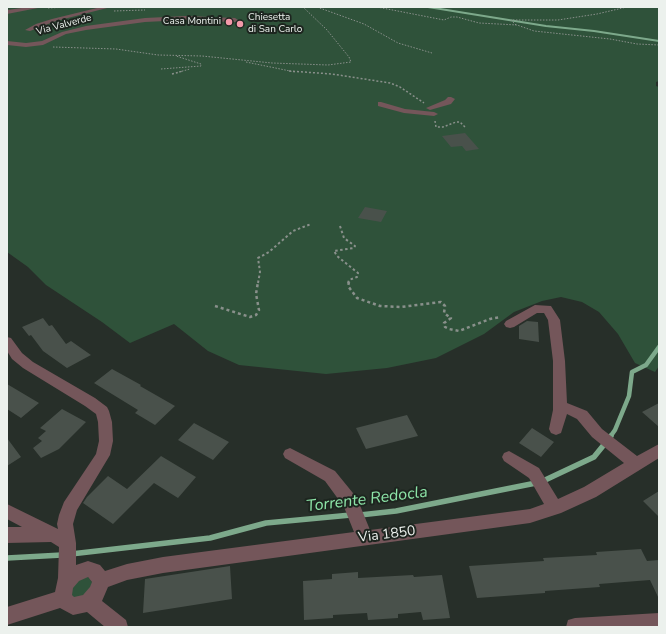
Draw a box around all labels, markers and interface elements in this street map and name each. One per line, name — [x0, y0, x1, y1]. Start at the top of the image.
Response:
street label: Via Valverde — [35, 12, 93, 38]
place label: Chiesetta di San Carlo — [248, 12, 302, 36]
place label: Casa Montini — [163, 16, 221, 28]
marker: Casa Montini — [224, 17, 234, 27]
marker: Chiesetta di San Carlo — [235, 19, 245, 29]
water label: Torrente Redocla — [305, 483, 429, 517]
street label: Via 1850 — [357, 523, 417, 547]

